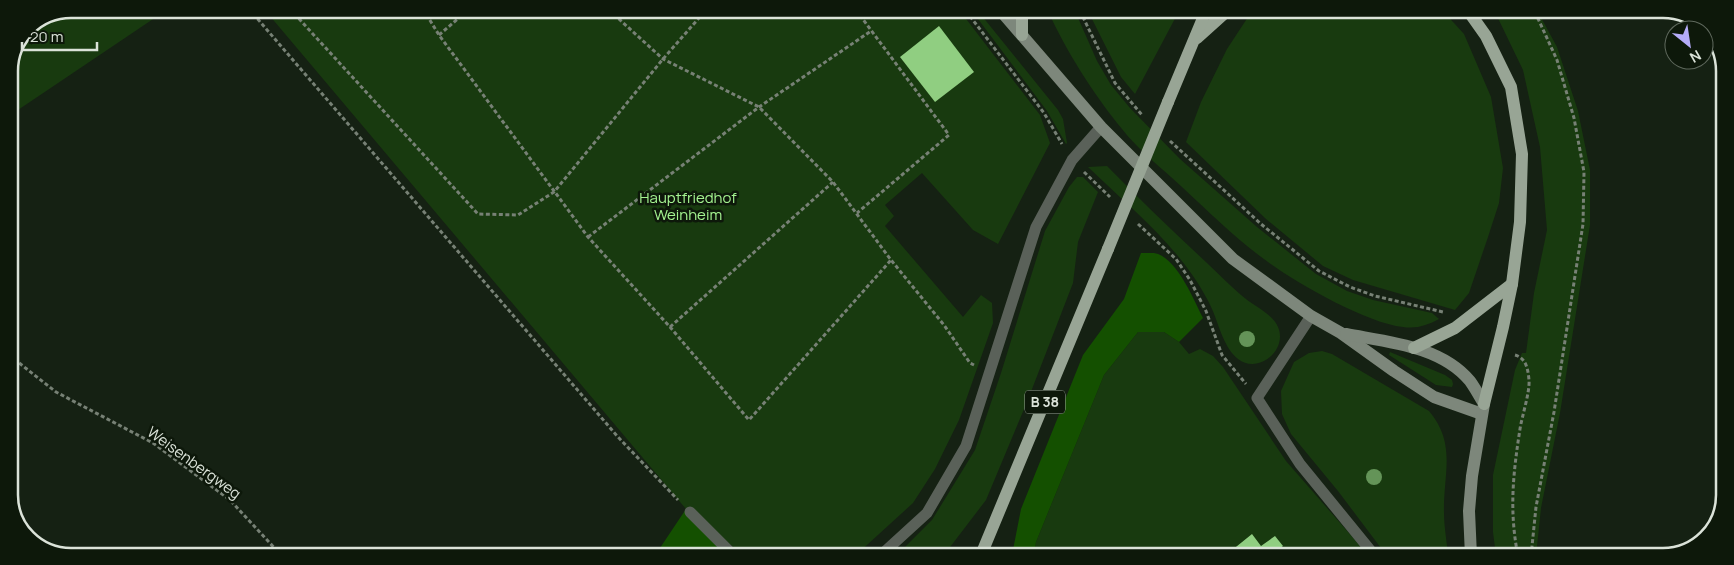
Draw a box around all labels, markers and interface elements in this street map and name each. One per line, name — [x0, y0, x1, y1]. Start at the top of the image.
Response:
scale bar — [22, 20, 98, 52]
north arrow — [1664, 20, 1714, 70]
text: 20 m — [30, 26, 63, 47]
text: N — [1687, 46, 1705, 67]
park label: Hauptfriedhof Weinheim — [639, 187, 737, 225]
road number: B 38 — [1025, 391, 1065, 414]
street label: Weisenbergweg — [143, 421, 245, 504]

